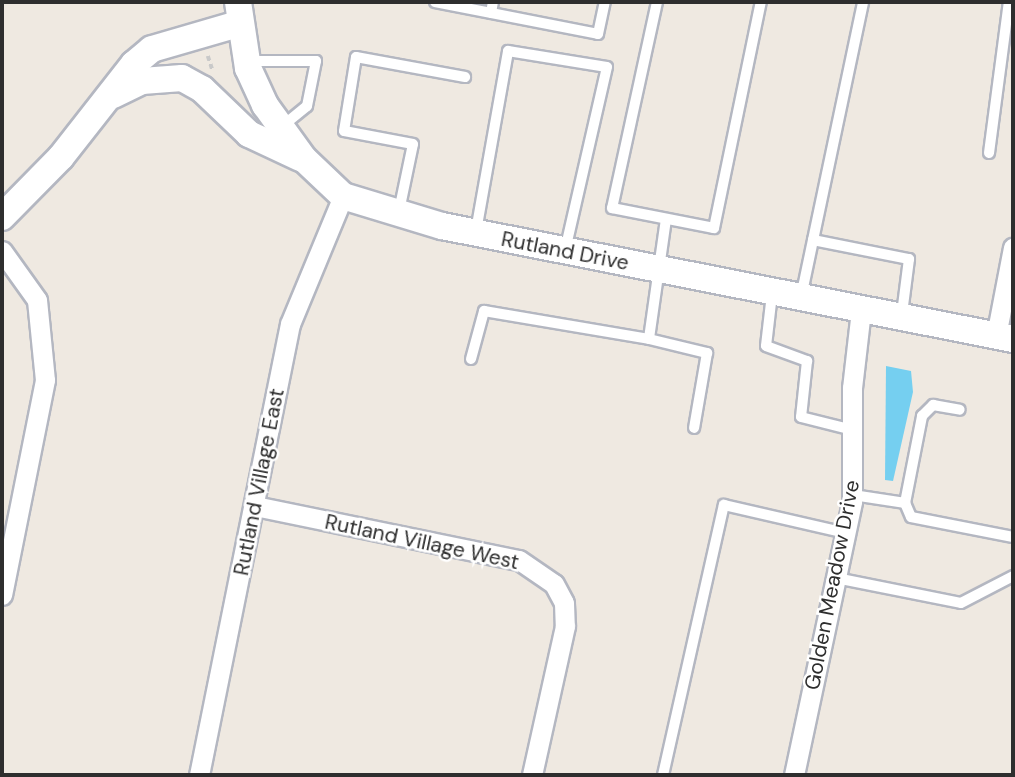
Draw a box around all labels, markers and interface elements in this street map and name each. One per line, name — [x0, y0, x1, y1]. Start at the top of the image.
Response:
street label: Rutland Drive — [499, 226, 631, 276]
street label: Rutland Village East — [229, 386, 289, 578]
street label: Golden Meadow Drive — [799, 478, 865, 692]
street label: Rutland Village West — [323, 509, 521, 575]

